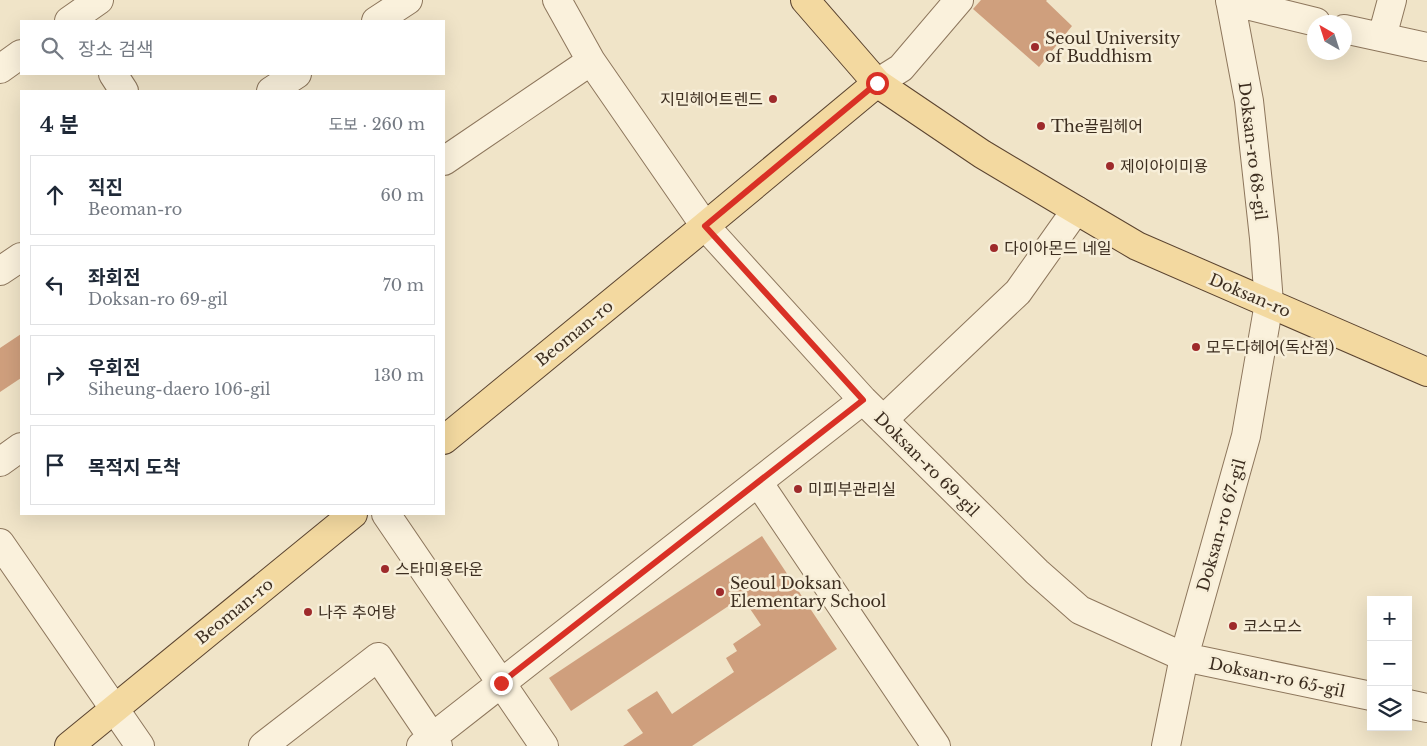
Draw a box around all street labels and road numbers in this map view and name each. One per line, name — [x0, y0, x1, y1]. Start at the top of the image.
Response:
street label: Doksan-ro 68-gil — [1235, 81, 1271, 221]
street label: Doksan-ro — [1206, 269, 1294, 321]
street label: Beoman-ro — [531, 296, 617, 370]
street label: Doksan-ro 69-gil — [871, 408, 983, 520]
street label: Doksan-ro 67-gil — [1192, 456, 1250, 594]
street label: Beoman-ro — [191, 574, 277, 648]
street label: Doksan-ro 65-gil — [1207, 653, 1347, 701]

